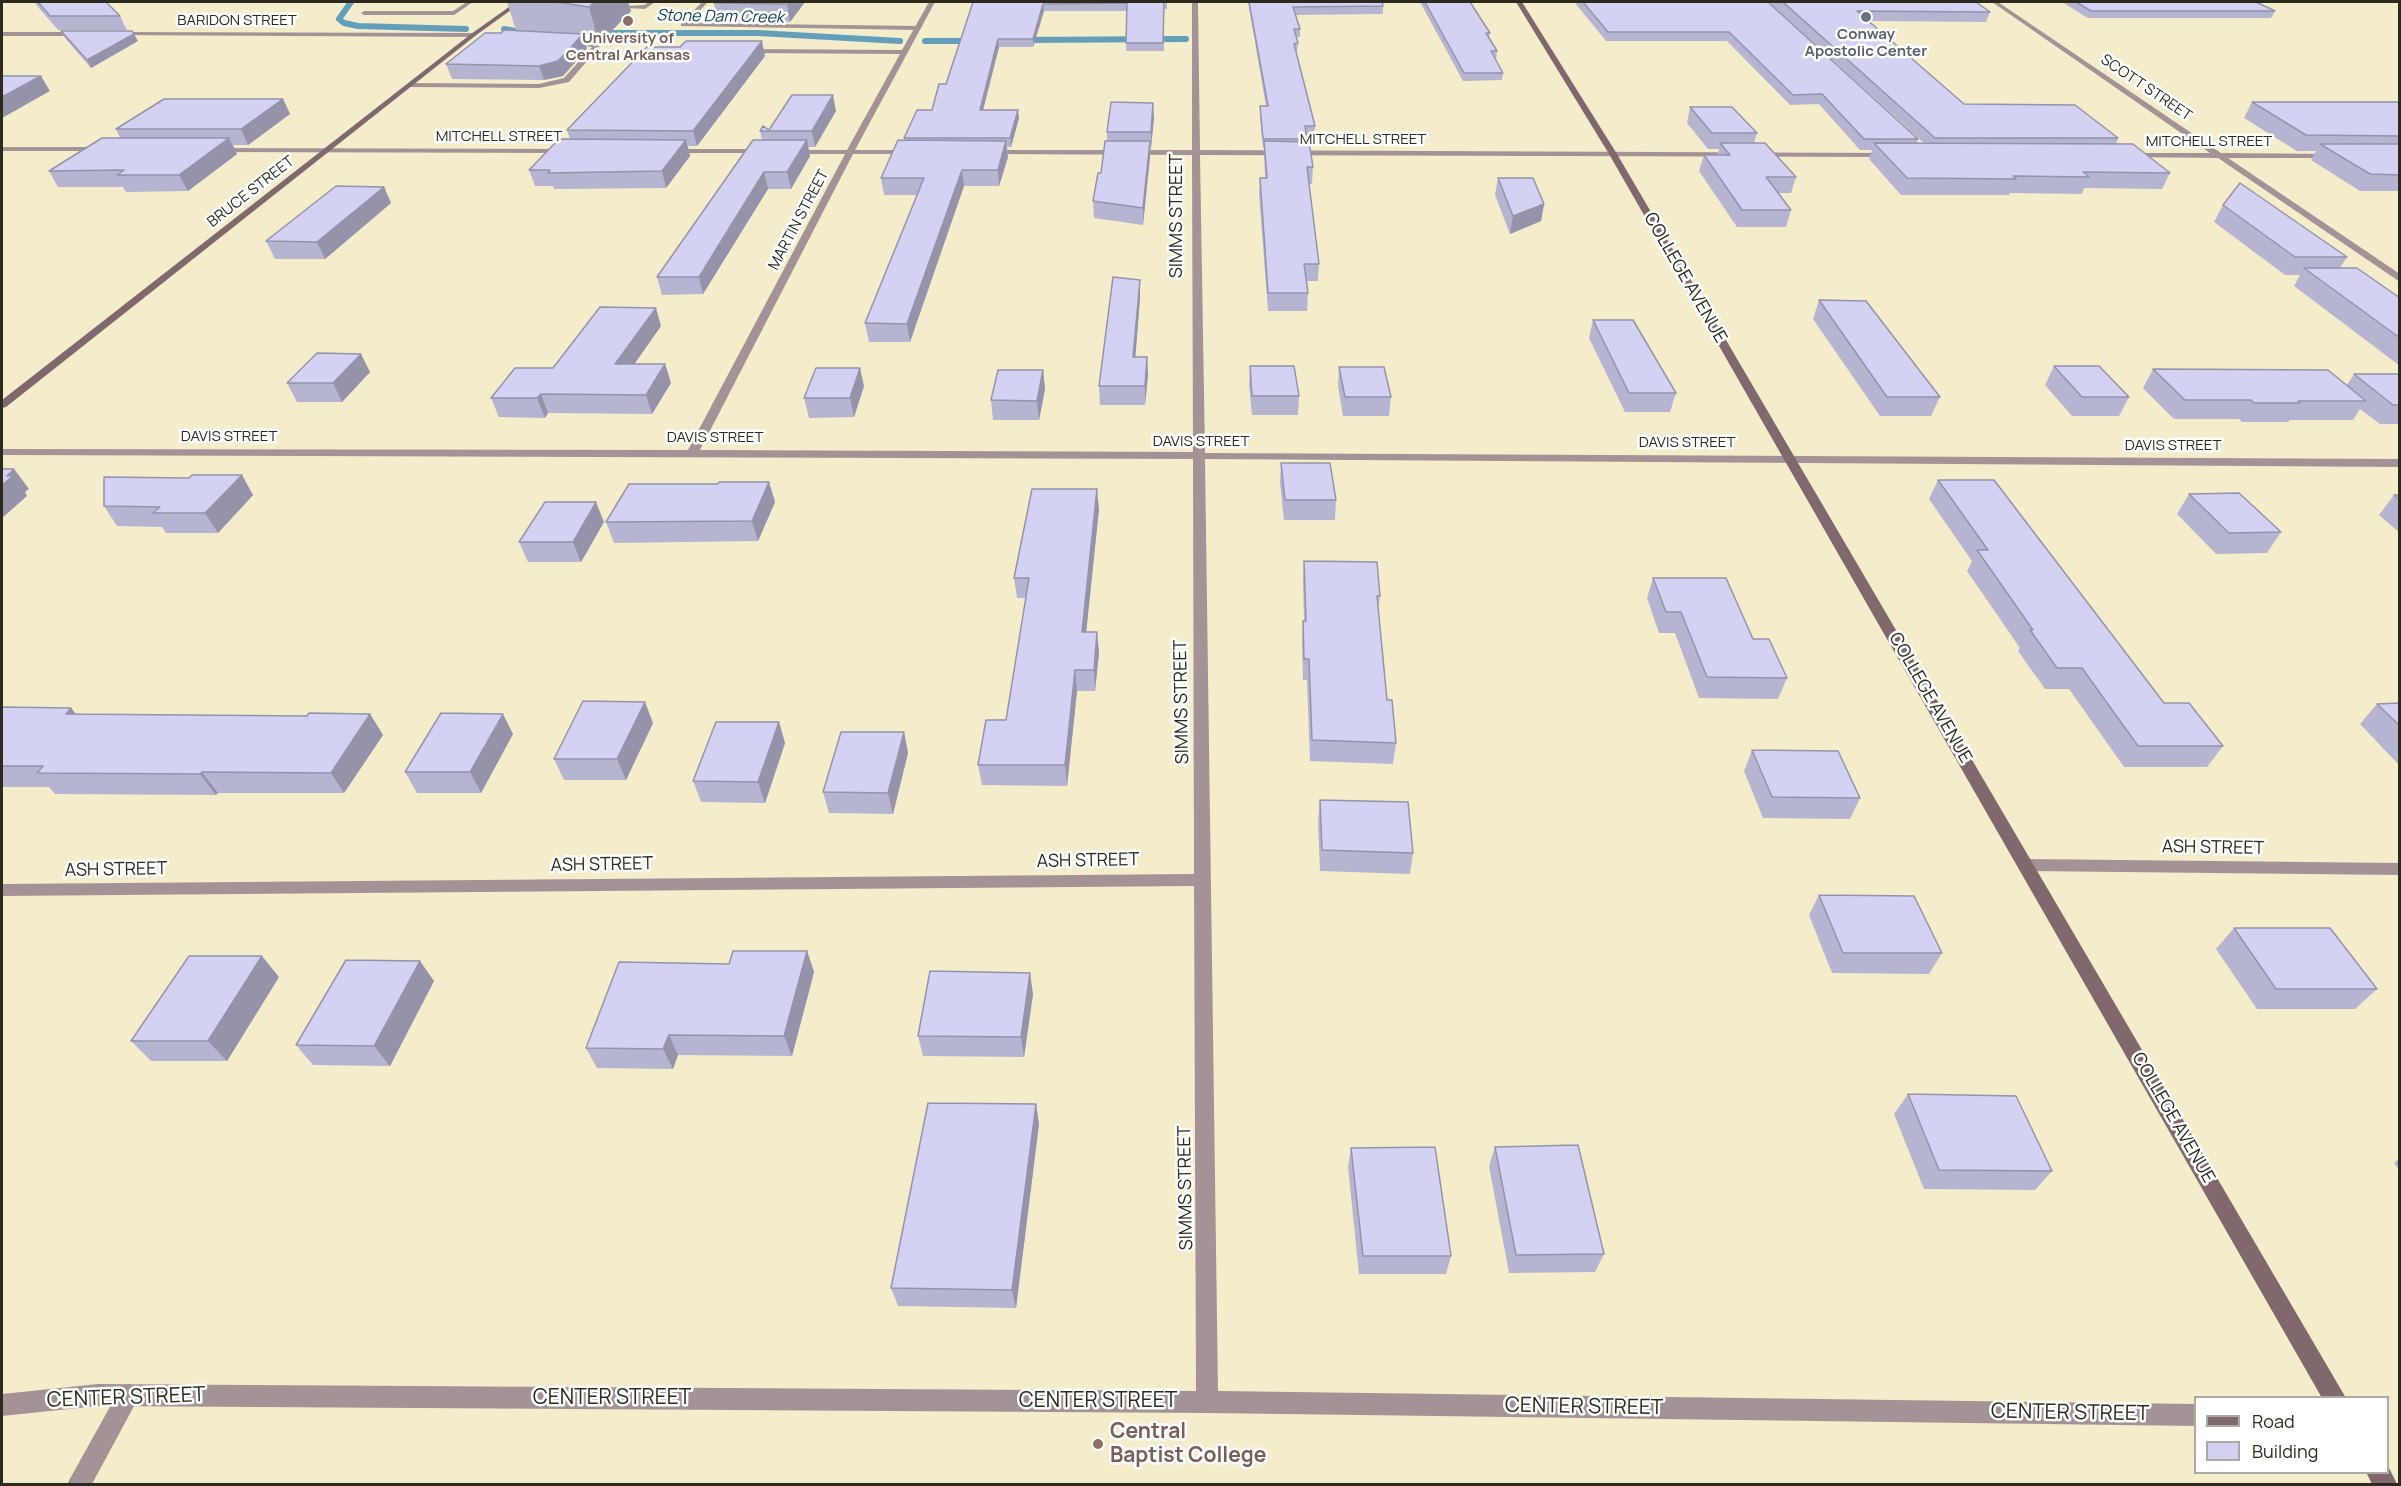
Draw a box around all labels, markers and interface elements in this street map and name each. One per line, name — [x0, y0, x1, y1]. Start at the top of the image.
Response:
water label: Stone Dam Creek — [656, 6, 784, 28]
marker: Conway Apostolic Center — [1859, 10, 1873, 24]
street label: BARIDON STREET — [177, 12, 297, 30]
marker: University of Central Arkansas — [621, 14, 635, 28]
place label: Conway Apostolic Center — [1805, 26, 1927, 61]
place label: University of Central Arkansas — [566, 30, 690, 65]
street label: SCOTT STREET — [2097, 51, 2195, 125]
street label: MITCHELL STREET — [436, 128, 562, 146]
street label: MITCHELL STREET — [1300, 131, 1426, 149]
street label: MITCHELL STREET — [2146, 133, 2272, 151]
street label: BRUCE STREET — [204, 153, 298, 231]
street label: SIMMS STREET — [1166, 154, 1188, 278]
street label: MARTIN STREET — [765, 167, 833, 273]
street label: COLLEGE AVENUE — [1639, 209, 1731, 347]
street label: DAVIS STREET — [181, 428, 277, 446]
street label: DAVIS STREET — [667, 429, 763, 447]
street label: DAVIS STREET — [1153, 433, 1249, 451]
street label: DAVIS STREET — [1639, 434, 1735, 452]
street label: DAVIS STREET — [2125, 437, 2221, 455]
street label: COLLEGE AVENUE — [1884, 629, 1976, 767]
street label: SIMMS STREET — [1170, 639, 1194, 765]
street label: ASH STREET — [2162, 836, 2264, 860]
street label: ASH STREET — [1037, 849, 1139, 873]
street label: ASH STREET — [551, 853, 653, 877]
street label: ASH STREET — [65, 858, 167, 882]
street label: COLLEGE AVENUE — [2127, 1049, 2219, 1187]
street label: SIMMS STREET — [1174, 1125, 1198, 1251]
street label: CENTER STREET — [46, 1383, 206, 1413]
street label: CENTER STREET — [533, 1385, 691, 1411]
street label: CENTER STREET — [1019, 1388, 1177, 1414]
street label: CENTER STREET — [1505, 1393, 1663, 1421]
legend — [2194, 1396, 2389, 1474]
street label: CENTER STREET — [1991, 1399, 2149, 1427]
text: Road — [2252, 1409, 2295, 1433]
place label: Central Baptist College — [1110, 1419, 1266, 1469]
marker: Central Baptist College — [1091, 1437, 1105, 1451]
text: Building — [2252, 1439, 2318, 1463]

